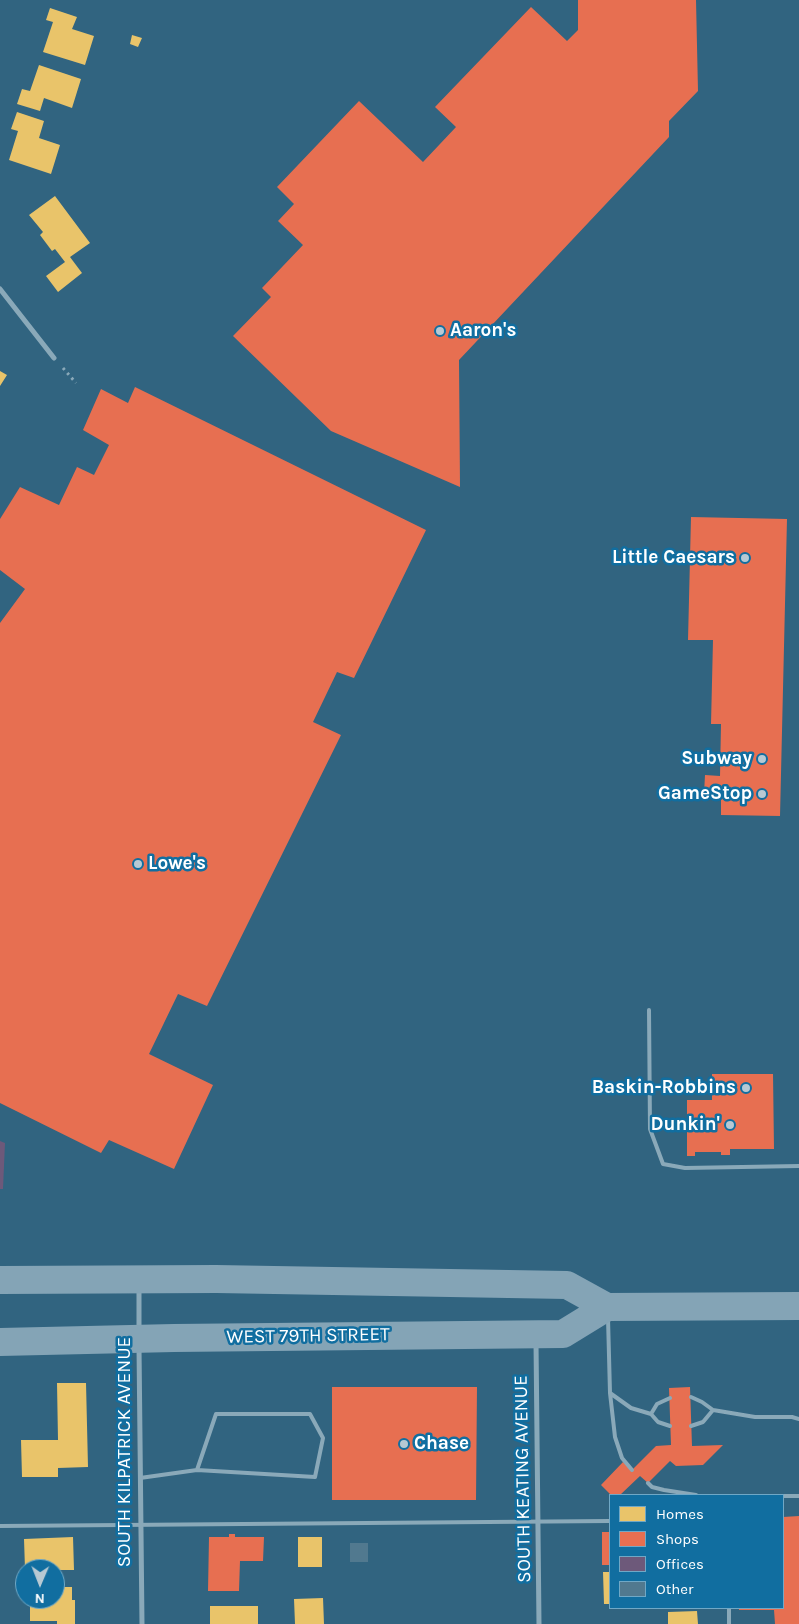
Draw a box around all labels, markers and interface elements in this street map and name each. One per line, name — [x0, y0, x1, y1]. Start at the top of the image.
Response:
place label: Aaron's — [450, 320, 516, 342]
marker: Aaron's — [434, 325, 446, 337]
place label: Little Caesars — [612, 547, 735, 569]
marker: Little Caesars — [739, 552, 751, 564]
place label: Subway — [681, 748, 752, 770]
marker: Subway — [756, 753, 768, 765]
place label: GameStop — [658, 783, 752, 805]
marker: GameStop — [756, 788, 768, 800]
place label: Lowe's — [148, 853, 206, 875]
marker: Lowe's — [132, 858, 144, 870]
place label: Baskin-Robbins — [592, 1077, 736, 1099]
marker: Baskin-Robbins — [740, 1082, 752, 1094]
place label: Dunkin' — [650, 1114, 720, 1136]
marker: Dunkin' — [724, 1119, 736, 1131]
street label: WEST 79TH STREET — [226, 1323, 390, 1349]
street label: SOUTH KILPATRICK AVENUE — [114, 1337, 136, 1567]
street label: SOUTH KEATING AVENUE — [510, 1375, 536, 1583]
place label: Chase — [414, 1433, 469, 1455]
marker: Chase — [398, 1438, 410, 1450]
legend — [609, 1494, 784, 1609]
text: Homes — [656, 1505, 704, 1523]
text: Shops — [656, 1530, 699, 1548]
text: Offices — [656, 1555, 704, 1573]
north arrow — [15, 1559, 65, 1609]
text: Other — [656, 1580, 694, 1598]
text: N — [35, 1590, 45, 1607]

